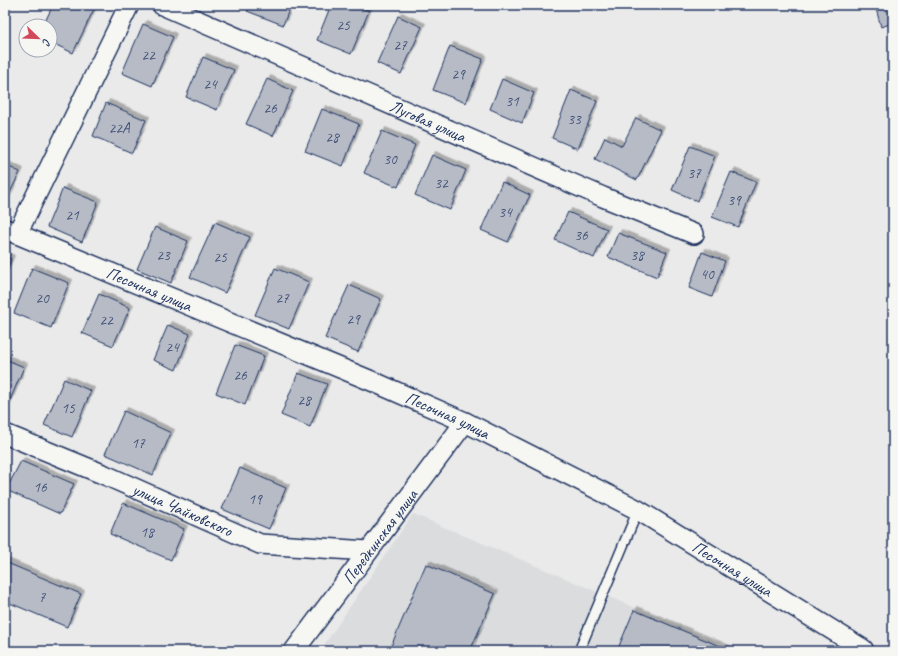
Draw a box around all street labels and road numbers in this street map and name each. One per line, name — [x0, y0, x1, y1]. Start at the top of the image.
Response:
street label: Луговая улица — [386, 95, 470, 148]
street label: Песочная улица — [103, 262, 196, 317]
street label: Песочная улица — [402, 387, 494, 444]
street label: улица Чайковского — [128, 478, 236, 542]
street label: Передкинская улица — [338, 484, 423, 588]
street label: Песочная улица — [688, 536, 777, 602]

